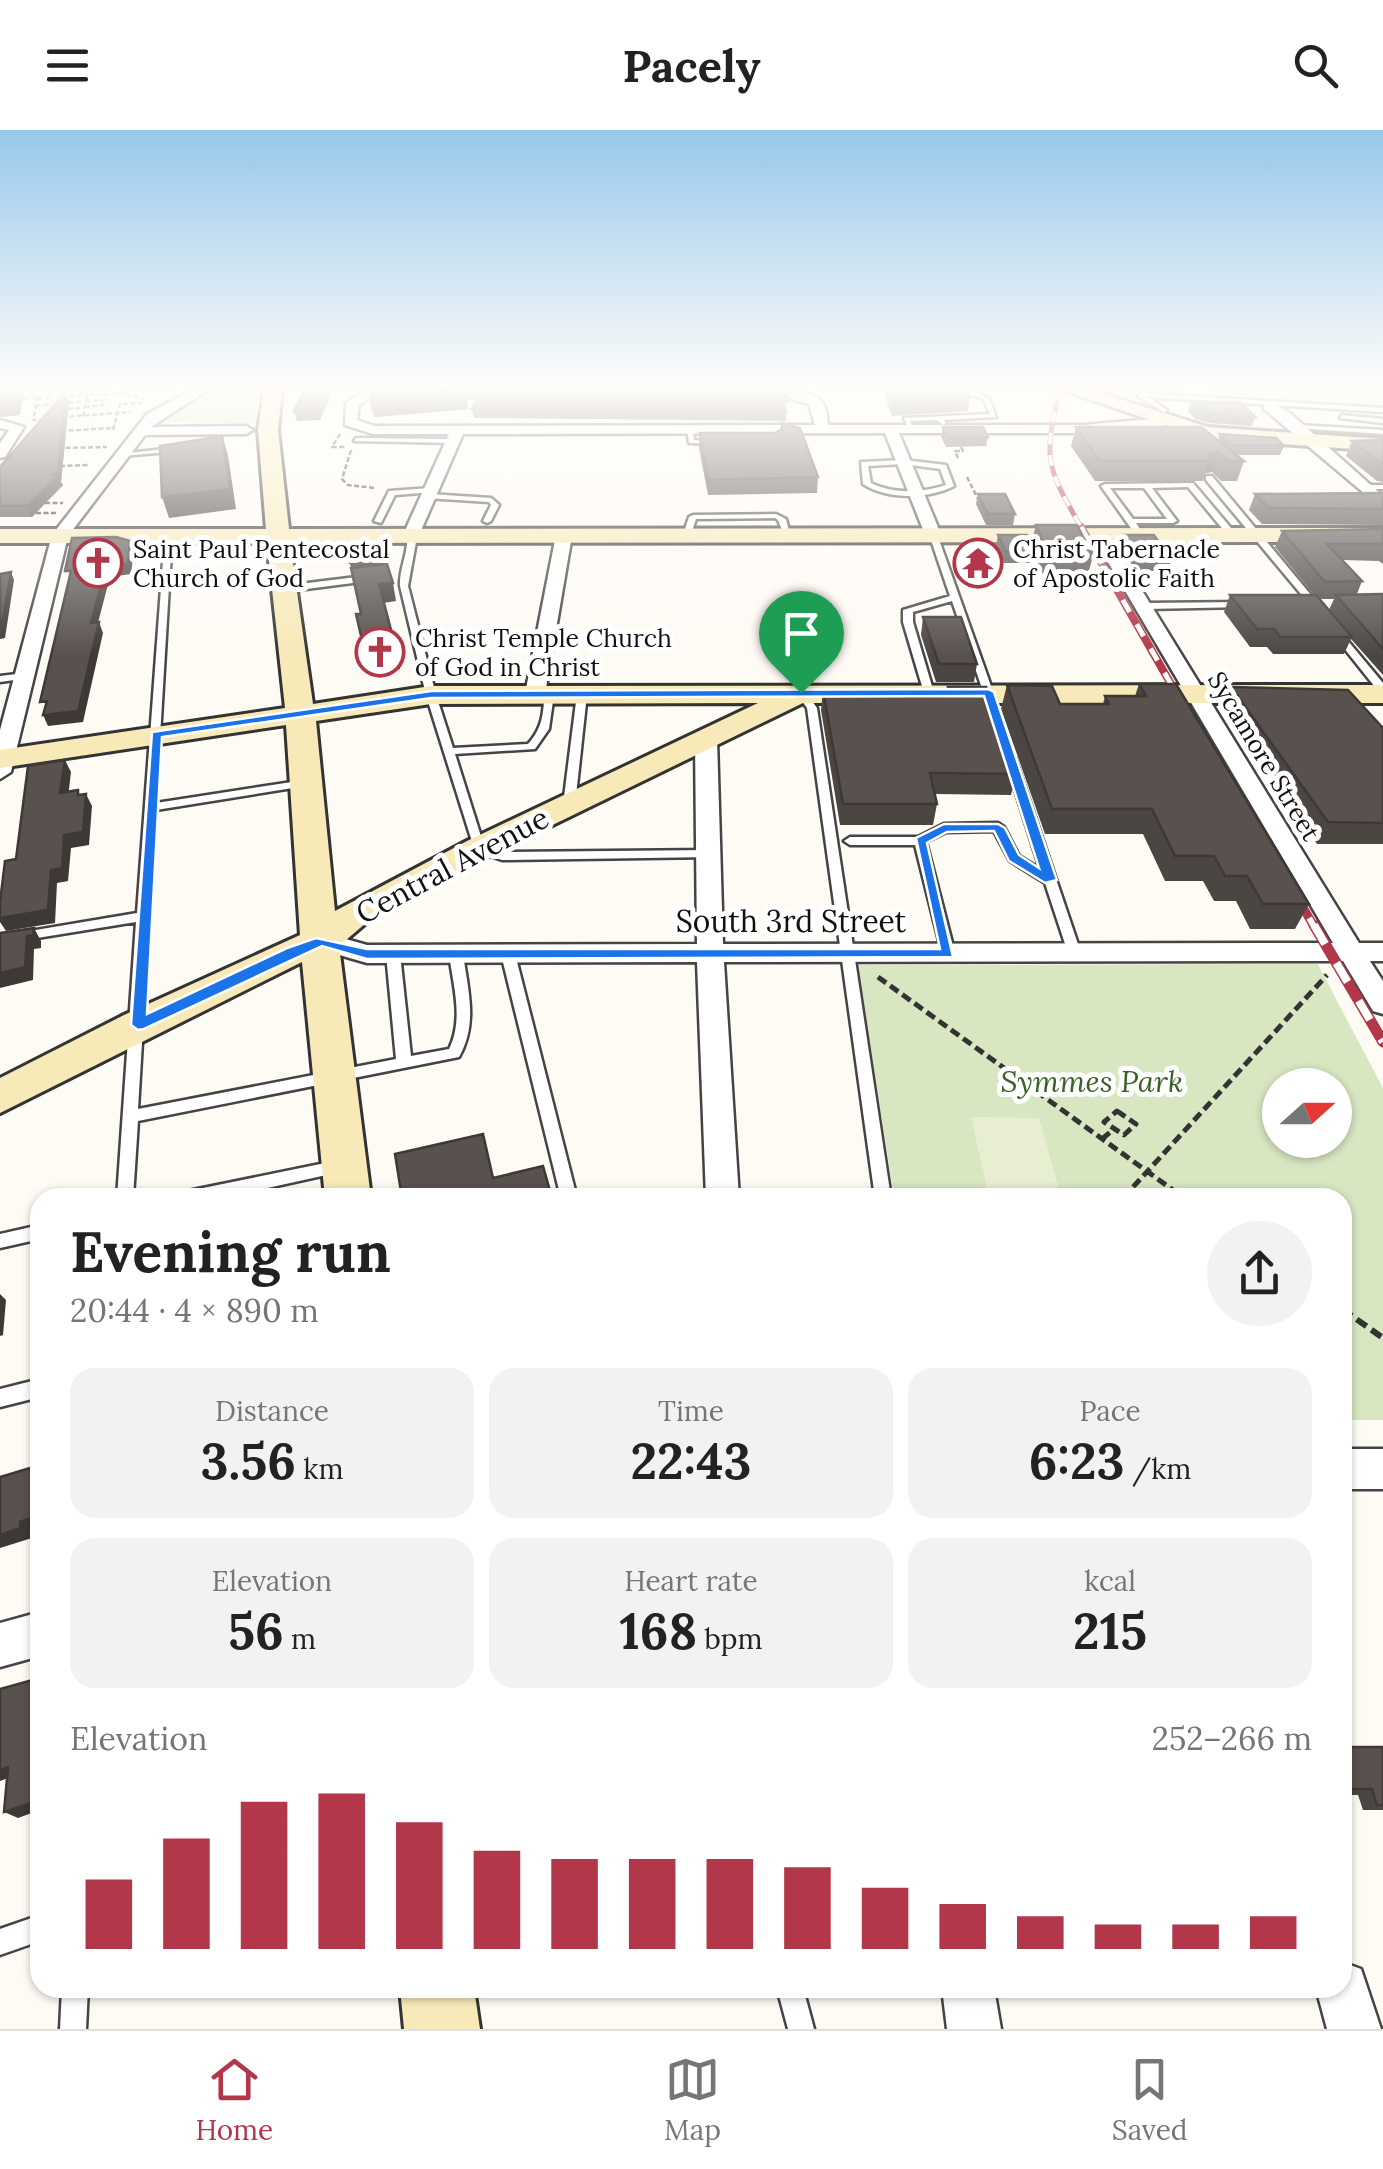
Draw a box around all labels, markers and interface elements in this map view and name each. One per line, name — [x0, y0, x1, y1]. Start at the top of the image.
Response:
text: Pacely — [623, 37, 760, 94]
icon: menu — [40, 38, 95, 93]
icon: search — [1288, 38, 1343, 93]
place label: Saint Paul Pentecostal Church of God — [133, 533, 390, 594]
place label: Christ Tabernacle of Apostolic Faith — [1013, 533, 1220, 594]
church icon: Saint Paul Pentecostal Church of God — [72, 537, 124, 589]
temple icon: Christ Tabernacle of Apostolic Faith — [952, 537, 1004, 589]
pin — [759, 591, 844, 694]
icon: arrive — [774, 606, 829, 661]
place label: Christ Temple Church of God in Christ — [415, 622, 672, 683]
church icon: Christ Temple Church of God in Christ — [354, 626, 406, 678]
street label: Sycamore Street — [1201, 666, 1327, 847]
street label: Central Avenue — [349, 798, 555, 932]
street label: South 3rd Street — [676, 902, 907, 940]
park label: Symmes Park — [1001, 1062, 1183, 1100]
north arrow — [1262, 1068, 1352, 1158]
map controls — [1262, 1068, 1352, 1158]
text: Evening run — [70, 1217, 391, 1287]
button: share — [1207, 1221, 1312, 1326]
text: 20:44 · 4 × 890 m — [70, 1290, 319, 1331]
text: Distance — [215, 1393, 329, 1429]
text: Time — [658, 1393, 724, 1429]
text: Pace — [1079, 1393, 1141, 1429]
text: 3.56 — [201, 1429, 296, 1493]
text: 22:43 — [630, 1429, 752, 1493]
text: 6:23 — [1029, 1429, 1125, 1493]
text: km — [296, 1451, 343, 1487]
text: /km — [1125, 1451, 1191, 1487]
text: Elevation — [212, 1563, 332, 1599]
text: Heart rate — [624, 1563, 758, 1599]
text: kcal — [1084, 1563, 1136, 1599]
text: 56 — [228, 1599, 284, 1663]
text: 168 — [619, 1599, 697, 1663]
text: 215 — [1073, 1599, 1147, 1663]
text: m — [284, 1621, 316, 1657]
text: bpm — [697, 1621, 763, 1657]
text: Elevation — [70, 1718, 207, 1759]
text: 252–266 m — [1152, 1718, 1312, 1759]
tab: Home — [195, 2052, 273, 2148]
tab: Map — [664, 2052, 721, 2148]
tab: Saved — [1112, 2052, 1188, 2148]

